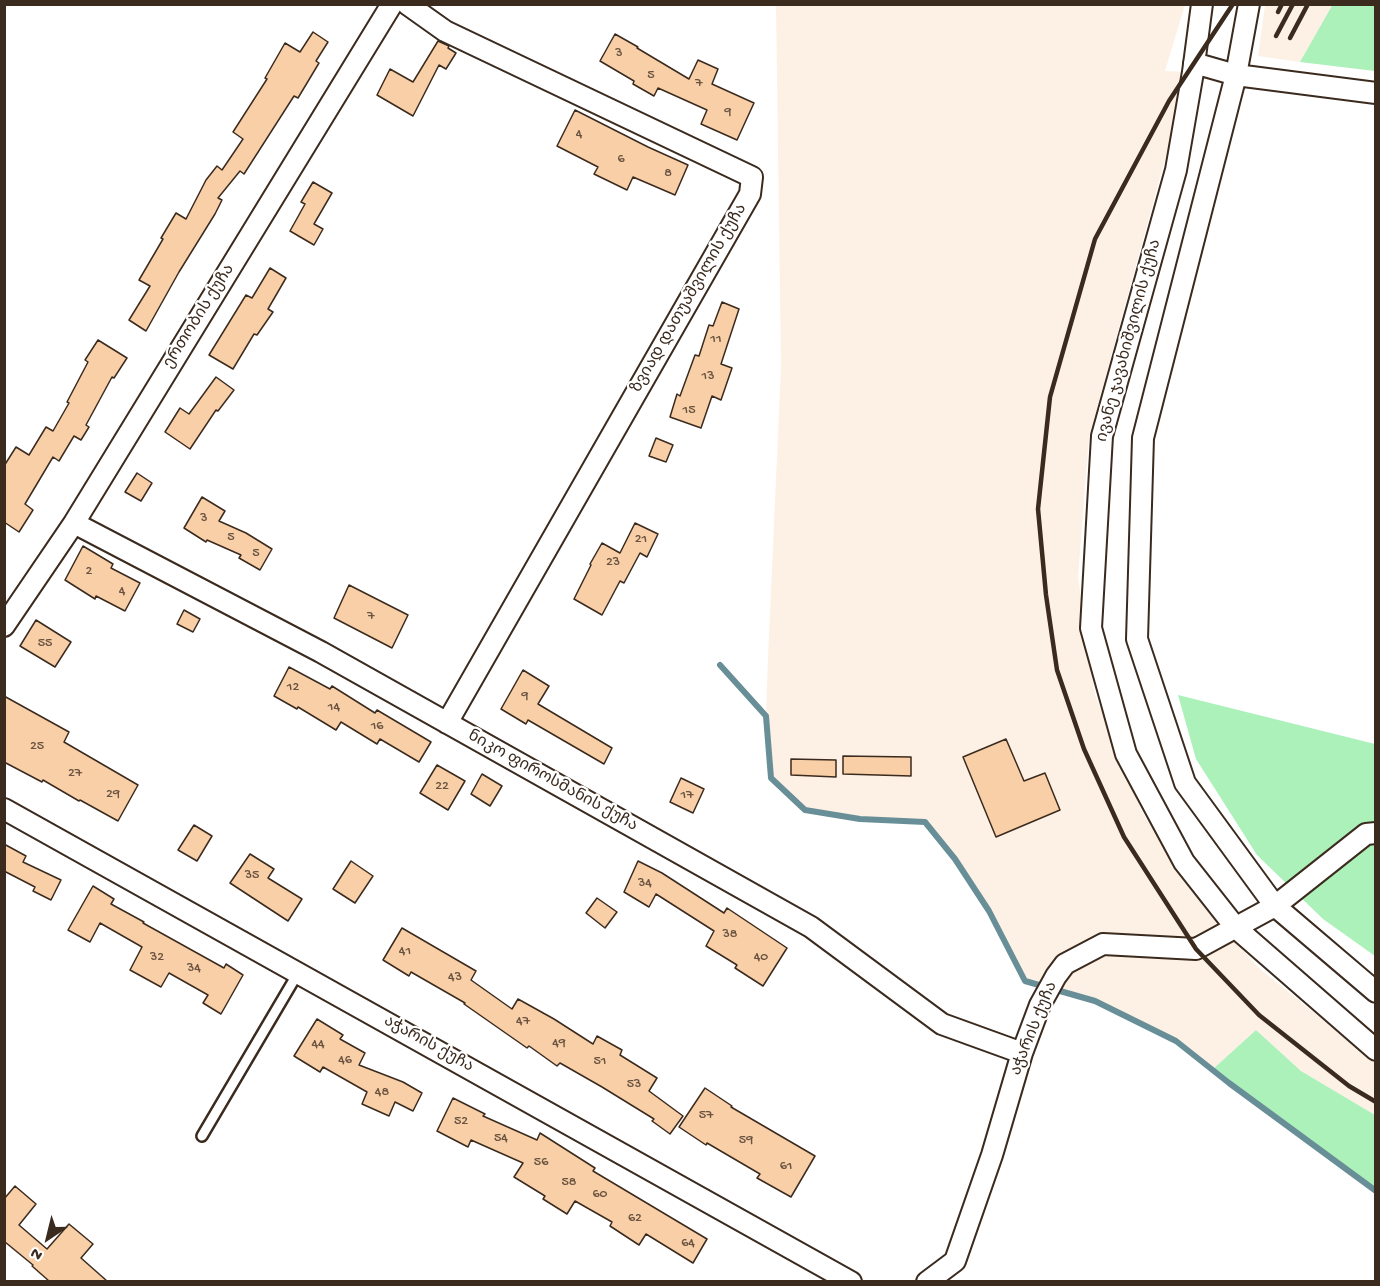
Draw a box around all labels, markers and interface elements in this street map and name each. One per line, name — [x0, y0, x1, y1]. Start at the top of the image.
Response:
house number: 3 — [615, 46, 623, 62]
house number: 5 — [647, 68, 655, 84]
house number: 7 — [695, 76, 703, 92]
house number: 9 — [724, 105, 732, 121]
house number: 4 — [576, 127, 582, 143]
house number: 6 — [617, 152, 625, 168]
house number: 8 — [664, 166, 672, 182]
street label: ზვიად დათუაშვილის ქუჩა — [628, 201, 752, 397]
street label: ივანე ჯავახიშვილის ქუჩა — [1094, 238, 1166, 444]
street label: ერთობის ქუჩა — [160, 261, 240, 373]
house number: 11 — [710, 332, 722, 348]
house number: 13 — [702, 369, 714, 385]
house number: 15 — [682, 403, 696, 419]
house number: 3 — [200, 511, 208, 527]
house number: 5 — [227, 530, 235, 546]
house number: 21 — [635, 532, 647, 548]
house number: 5 — [252, 546, 260, 562]
house number: 23 — [606, 555, 620, 571]
house number: 2 — [86, 564, 92, 580]
house number: 4 — [119, 584, 125, 600]
house number: 7 — [367, 609, 375, 625]
house number: 55 — [38, 636, 52, 652]
house number: 12 — [287, 680, 299, 696]
house number: 9 — [521, 689, 529, 705]
house number: 14 — [328, 700, 340, 716]
house number: 16 — [371, 719, 383, 735]
street label: ნიკო ფიროსმანის ქუჩა — [464, 727, 640, 837]
house number: 25 — [30, 739, 44, 755]
house number: 27 — [68, 766, 82, 782]
house number: 22 — [435, 779, 449, 795]
house number: 29 — [106, 787, 120, 803]
house number: 17 — [681, 788, 693, 804]
house number: 35 — [245, 868, 259, 884]
house number: 34 — [638, 876, 652, 892]
house number: 38 — [723, 927, 737, 943]
house number: 41 — [399, 944, 411, 960]
house number: 32 — [150, 950, 164, 966]
house number: 40 — [754, 950, 768, 966]
house number: 34 — [187, 961, 201, 977]
house number: 43 — [448, 970, 462, 986]
street label: აჭარის ქუჩა — [1007, 979, 1063, 1079]
street label: აჭარის ქუჩა — [380, 1012, 476, 1078]
house number: 47 — [516, 1014, 530, 1030]
house number: 49 — [552, 1036, 566, 1052]
house number: 44 — [311, 1037, 325, 1053]
house number: 46 — [338, 1053, 352, 1069]
house number: 51 — [593, 1054, 607, 1070]
house number: 53 — [627, 1077, 641, 1093]
house number: 48 — [375, 1085, 389, 1101]
house number: 57 — [699, 1108, 713, 1124]
house number: 52 — [454, 1114, 468, 1130]
house number: 54 — [494, 1131, 508, 1147]
house number: 59 — [739, 1133, 753, 1149]
house number: 56 — [534, 1155, 548, 1171]
house number: 61 — [780, 1159, 792, 1175]
house number: 58 — [561, 1175, 577, 1191]
house number: 60 — [592, 1187, 608, 1203]
north arrow — [18, 1208, 78, 1268]
house number: 62 — [628, 1211, 642, 1227]
house number: 64 — [681, 1236, 695, 1252]
text: N — [28, 1242, 47, 1264]

